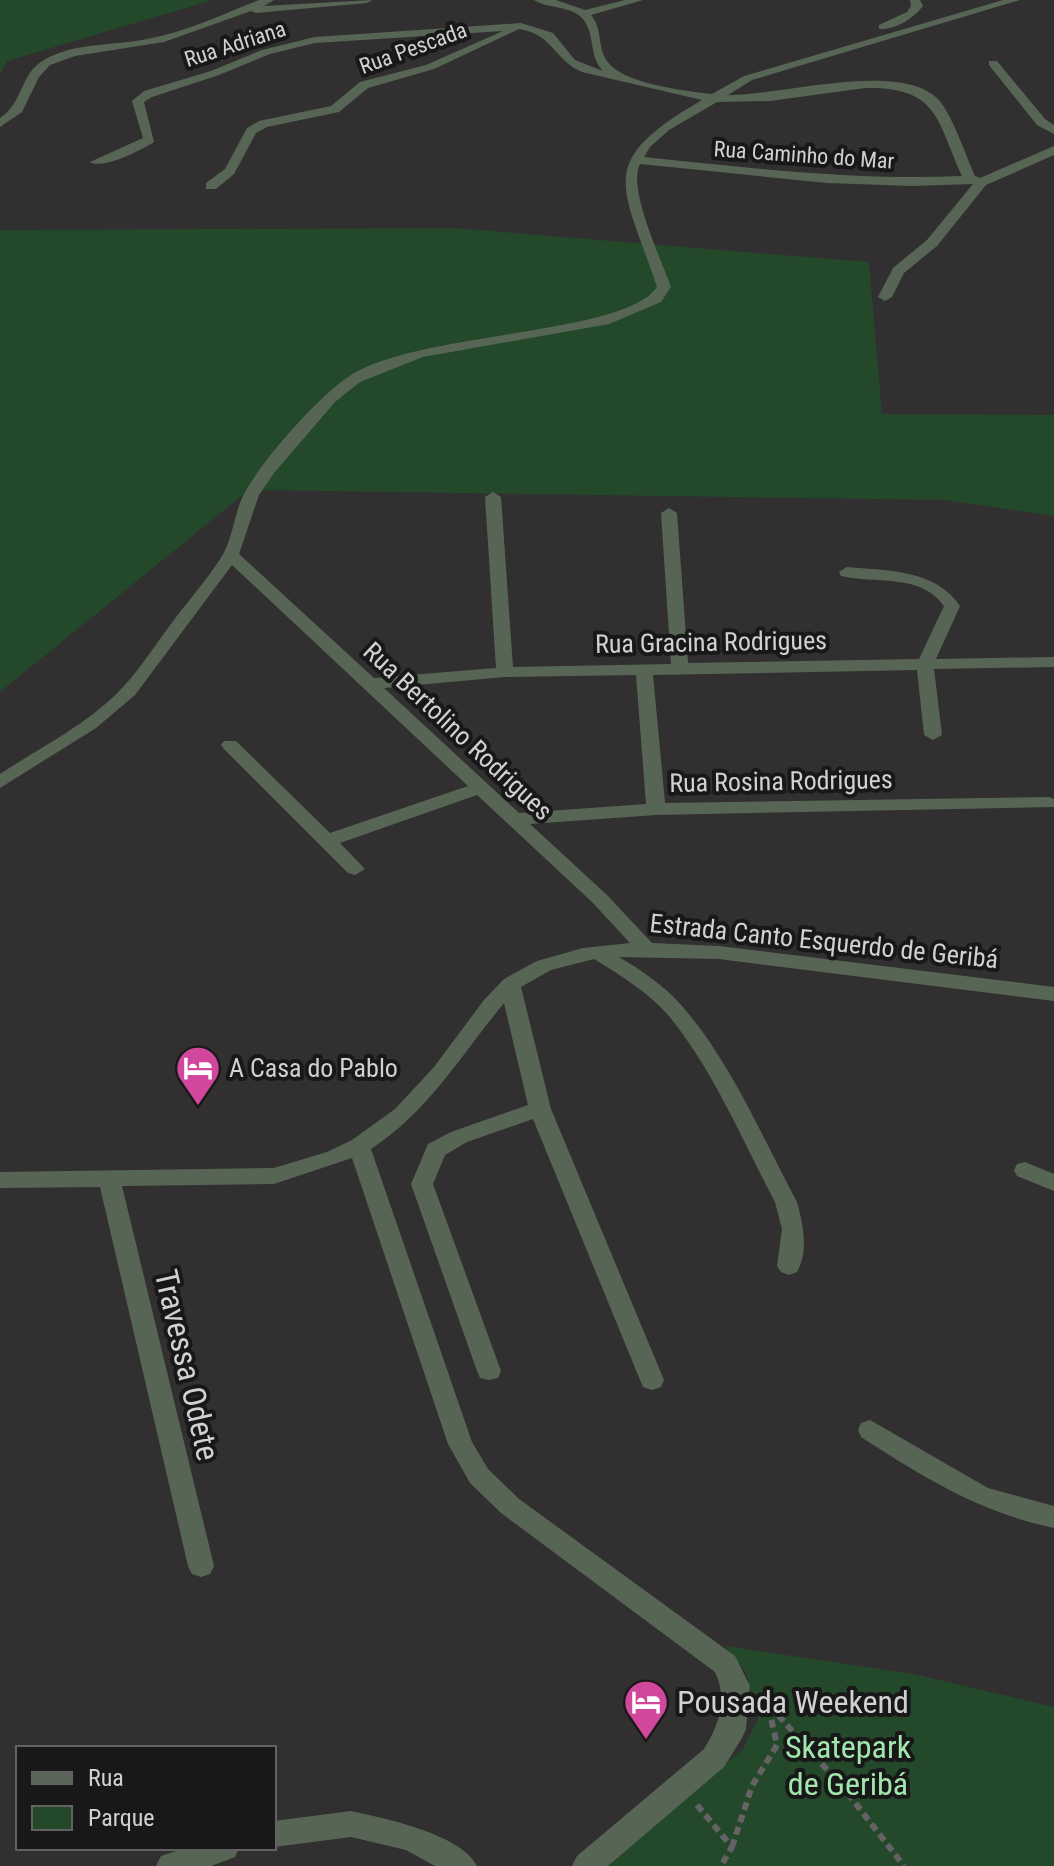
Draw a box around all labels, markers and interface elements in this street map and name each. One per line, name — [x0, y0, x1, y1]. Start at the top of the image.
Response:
street label: Rua Adriana — [181, 16, 289, 72]
street label: Rua Pescada — [356, 17, 470, 79]
street label: Rua Caminho do Mar — [713, 136, 895, 174]
street label: Rua Gracina Rodrigues — [595, 625, 827, 659]
street label: Rua Bertolino Rodrigues — [358, 636, 558, 826]
street label: Rua Rosina Rodrigues — [669, 764, 893, 798]
street label: Estrada Canto Esquerdo de Geribá — [648, 908, 1000, 974]
hotel icon: A Casa do Pablo — [174, 1044, 222, 1107]
place label: A Casa do Pablo — [229, 1053, 398, 1083]
street label: Travessa Odete — [147, 1266, 227, 1464]
hotel icon: Pousada Weekend — [622, 1678, 670, 1741]
place label: Pousada Weekend — [677, 1683, 909, 1721]
park label: Skatepark de Geribá — [785, 1728, 912, 1803]
legend — [16, 1746, 276, 1850]
text: Rua — [88, 1764, 124, 1792]
text: Parque — [88, 1804, 155, 1832]

